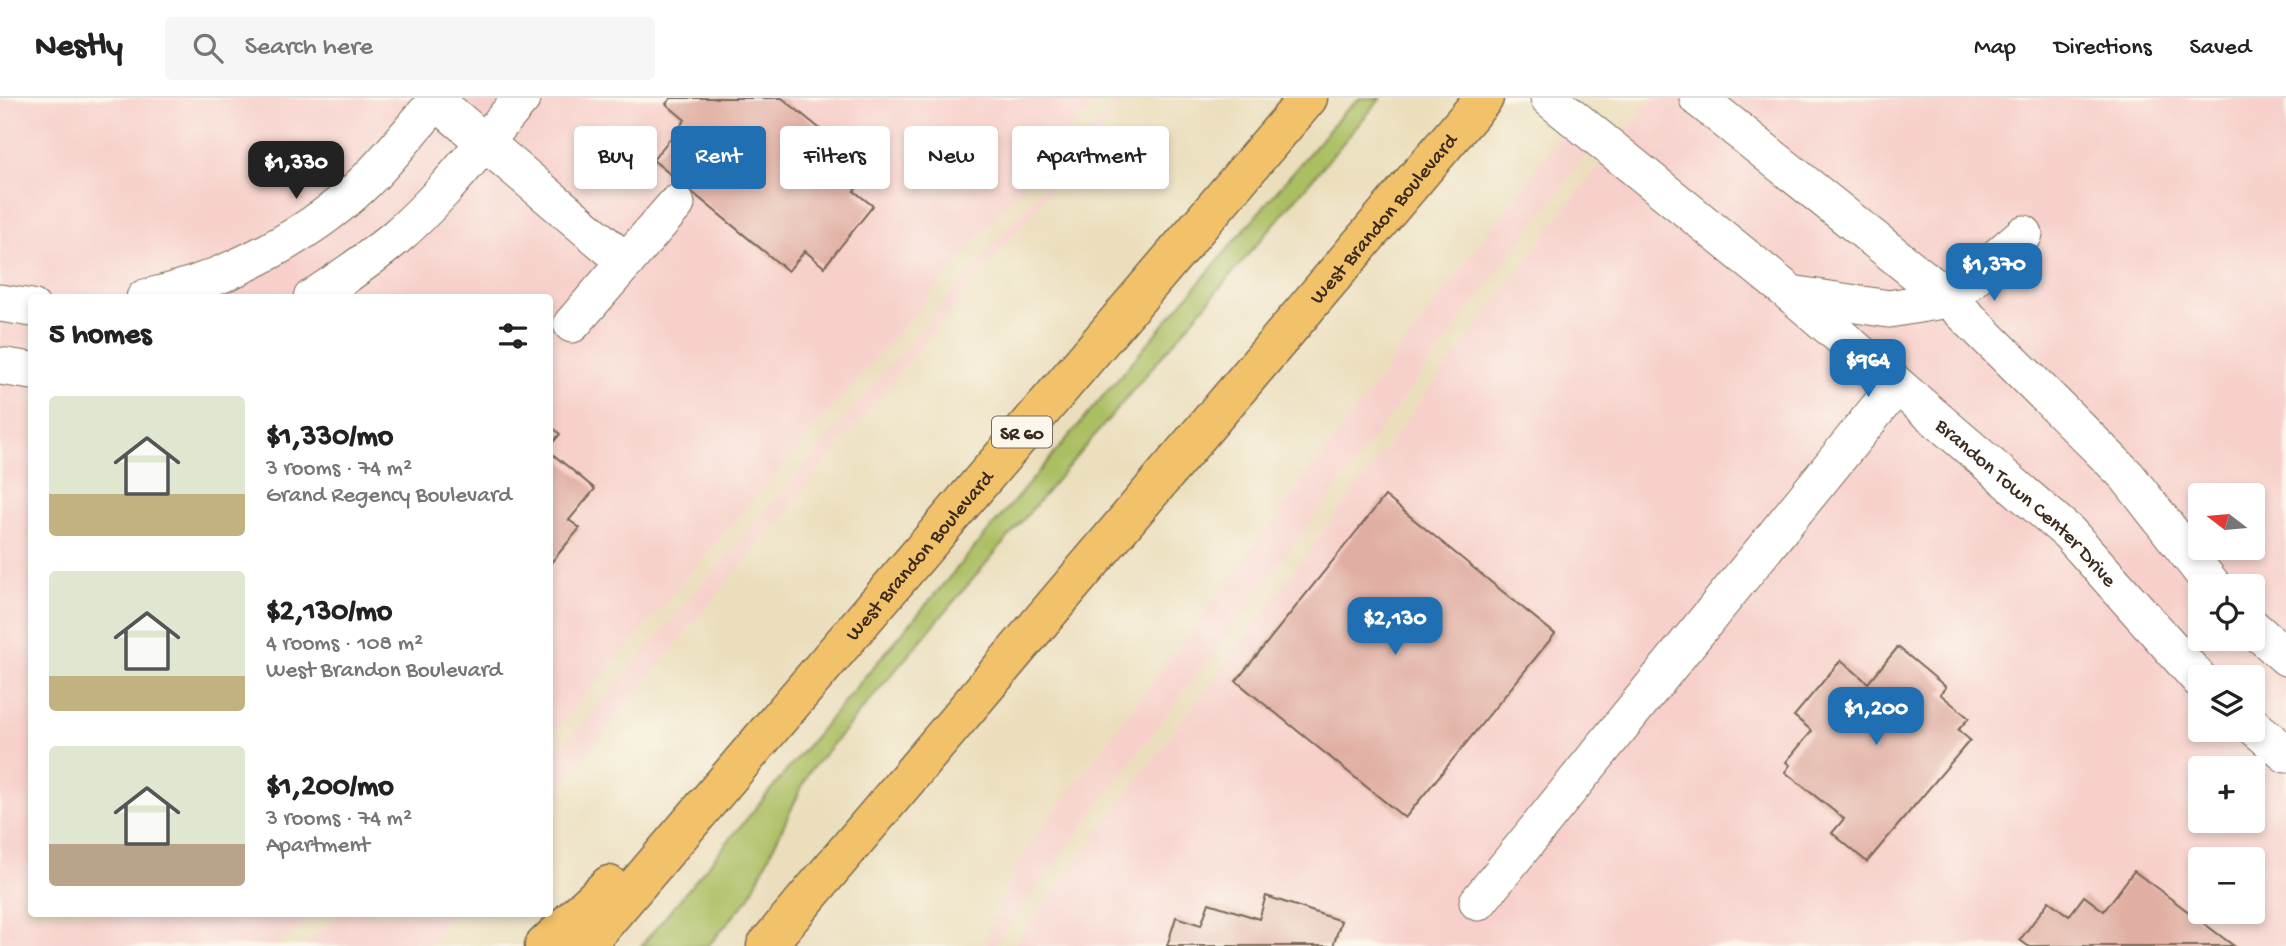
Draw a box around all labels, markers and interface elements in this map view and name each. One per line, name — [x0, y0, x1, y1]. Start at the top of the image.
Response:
search box — [165, 17, 655, 80]
text: Nestly — [35, 29, 123, 67]
icon: search — [189, 29, 227, 67]
text: Search here — [245, 33, 373, 64]
text: Map — [1974, 34, 2016, 63]
text: Directions — [2054, 34, 2152, 63]
text: Saved — [2190, 34, 2251, 63]
chip: Buy — [574, 126, 657, 189]
chip: Rent — [671, 126, 766, 189]
chip: Filters — [780, 126, 890, 189]
chip: New — [904, 126, 998, 189]
chip: Apartment — [1012, 126, 1169, 189]
street label: West Brandon Boulevard — [1306, 129, 1465, 311]
pin: $1,330 — [239, 141, 353, 201]
text: $1,330 — [264, 150, 328, 177]
pin: $1,370 — [1937, 244, 2051, 303]
text: $1,370 — [1962, 252, 2026, 279]
icon: filters — [494, 317, 532, 355]
text: 5 homes — [49, 319, 151, 354]
pin: $964 — [1827, 340, 1909, 399]
text: $964 — [1846, 348, 1890, 375]
street label: Brandon Town Center Drive — [1928, 414, 2121, 595]
road number: SR 60 — [992, 416, 1052, 448]
text: $1,330/mo — [266, 421, 393, 456]
icon: home — [105, 424, 189, 508]
text: 3 rooms · 74 m² — [266, 456, 412, 483]
street label: West Brandon Boulevard — [842, 466, 1002, 647]
text: Grand Regency Boulevard — [266, 483, 512, 510]
north arrow — [2188, 483, 2264, 560]
map controls — [2188, 483, 2265, 924]
button: locate — [2188, 574, 2265, 651]
text: $2,130/mo — [266, 596, 392, 631]
pin: $2,130 — [1338, 598, 1452, 657]
icon: home — [105, 599, 189, 683]
text: $2,130 — [1363, 606, 1427, 633]
text: 4 rooms · 108 m² — [266, 631, 423, 658]
text: West Brandon Boulevard — [266, 658, 502, 685]
button: layers — [2188, 665, 2265, 742]
pin: $1,200 — [1819, 688, 1933, 747]
text: $1,200 — [1844, 696, 1908, 723]
button: + — [2188, 756, 2265, 833]
text: $1,200/mo — [266, 771, 394, 806]
icon: home — [105, 774, 189, 858]
text: 3 rooms · 74 m² — [266, 806, 412, 833]
text: Apartment — [266, 833, 370, 860]
button: − — [2188, 847, 2265, 924]

